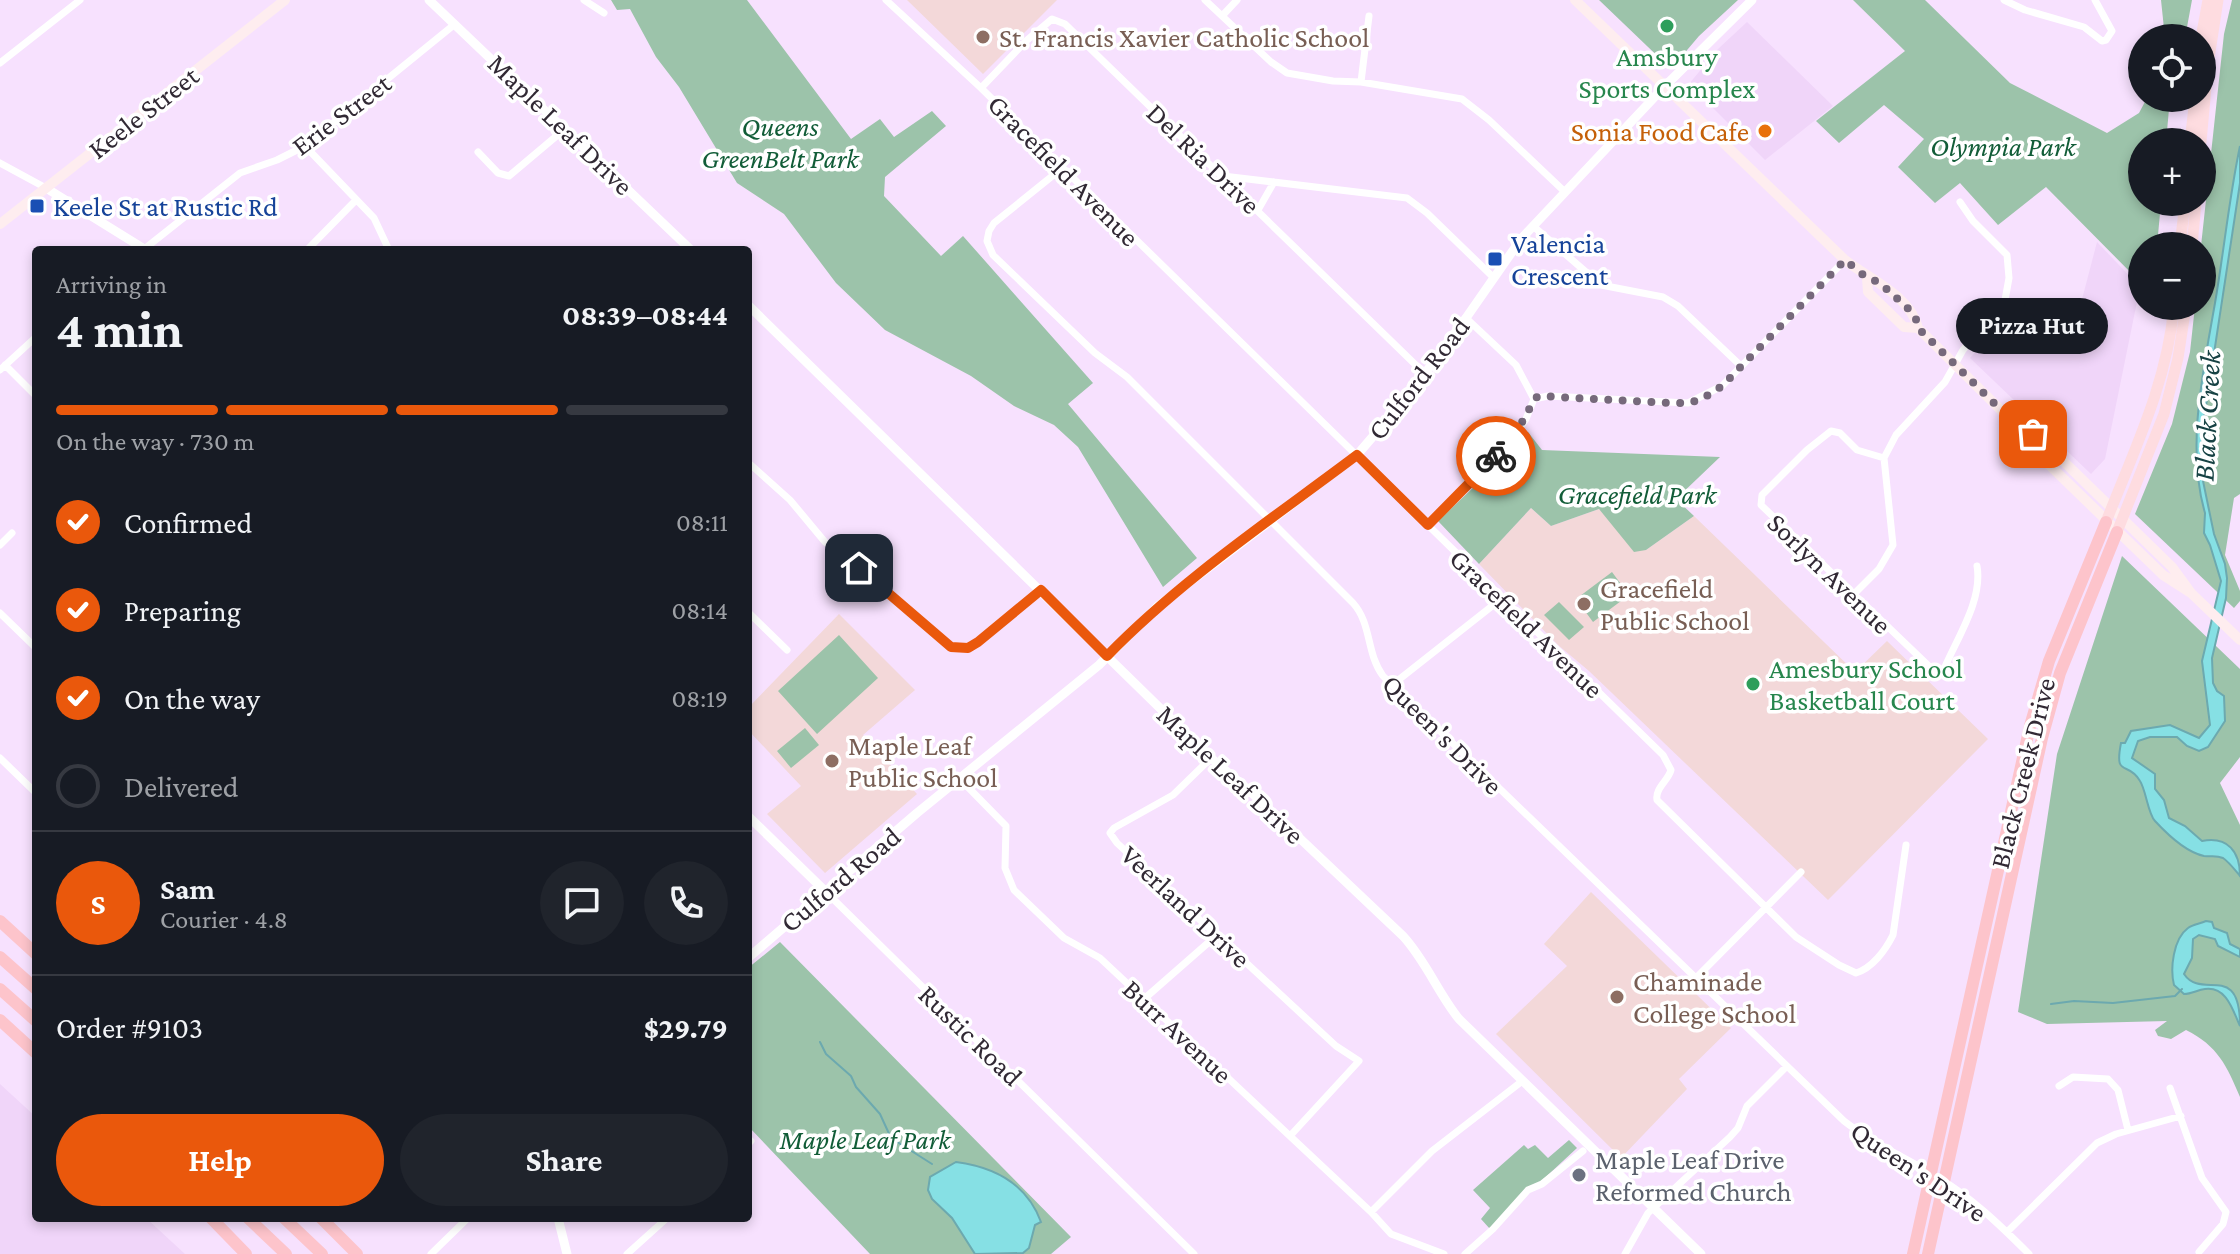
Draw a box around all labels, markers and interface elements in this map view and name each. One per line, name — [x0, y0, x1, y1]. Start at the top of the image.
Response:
marker: Amsbury Sports Complex — [1658, 17, 1676, 35]
place label: St. Francis Xavier Catholic School — [999, 22, 1369, 53]
map controls — [2128, 24, 2216, 320]
button: locate — [2128, 24, 2216, 112]
marker: St. Francis Xavier Catholic School — [974, 28, 992, 46]
place label: Amsbury Sports Complex — [1579, 41, 1755, 104]
street label: Maple Leaf Drive — [482, 47, 640, 201]
street label: Keele Street — [82, 59, 205, 165]
street label: Erie Street — [286, 67, 397, 162]
street label: Gracefield Avenue — [982, 88, 1146, 252]
street label: Del Ria Drive — [1141, 97, 1267, 220]
park label: Queens GreenBelt Park — [701, 111, 860, 174]
place label: Sonia Food Cafe — [1571, 116, 1749, 147]
marker: Sonia Food Cafe — [1756, 122, 1774, 140]
button: + — [2128, 128, 2216, 216]
park label: Olympia Park — [1930, 131, 2078, 162]
place label: Keele St at Rustic Rd — [53, 191, 278, 222]
marker: Keele St at Rustic Rd — [28, 197, 46, 215]
place label: Valencia Crescent — [1511, 228, 1609, 291]
button: − — [2128, 232, 2216, 320]
marker: Valencia Crescent — [1486, 250, 1504, 268]
text: Arriving in — [56, 270, 167, 299]
text: 08:39–08:44 — [562, 298, 728, 331]
callout: Pizza Hut — [1957, 298, 2109, 354]
text: 4 min — [56, 300, 183, 358]
street label: Culford Road — [1361, 311, 1476, 446]
text: Pizza Hut — [1979, 311, 2085, 340]
water label: Black Creek — [2187, 348, 2226, 482]
pin — [1999, 400, 2067, 468]
icon: bag — [2011, 412, 2055, 456]
courier — [1456, 416, 1536, 496]
text: On the way · 730 m — [56, 427, 255, 456]
icon: bike — [1474, 434, 1518, 478]
park label: Gracefield Park — [1558, 479, 1718, 510]
icon: check — [56, 500, 100, 544]
text: Confirmed — [124, 506, 252, 539]
street label: Sorlyn Avenue — [1761, 507, 1898, 640]
text: 08:11 — [676, 508, 728, 537]
pin — [825, 534, 893, 602]
street label: Gracefield Avenue — [1444, 542, 1610, 704]
icon: home — [837, 546, 881, 590]
place label: Gracefield Public School — [1600, 573, 1750, 636]
icon: check — [56, 588, 100, 632]
text: Preparing — [124, 594, 241, 627]
marker: Gracefield Public School — [1575, 595, 1593, 613]
text: 08:14 — [671, 596, 728, 625]
place label: Amesbury School Basketball Court — [1769, 653, 1963, 716]
street label: Queen's Drive — [1376, 668, 1509, 801]
street label: Black Creek Drive — [1984, 674, 2061, 872]
marker: Amesbury School Basketball Court — [1744, 675, 1762, 693]
icon: check — [56, 676, 100, 720]
text: On the way — [124, 682, 260, 715]
text: 08:19 — [672, 684, 728, 713]
street label: Maple Leaf Drive — [1151, 698, 1311, 850]
place label: Maple Leaf Public School — [848, 730, 998, 793]
marker: Maple Leaf Public School — [823, 752, 841, 770]
text: Delivered — [124, 770, 239, 803]
street label: Culford Road — [774, 820, 907, 938]
street label: Veerland Drive — [1115, 839, 1257, 974]
button: chat — [540, 861, 624, 945]
button: phone — [644, 861, 728, 945]
text: Sam — [160, 872, 215, 905]
text: S — [91, 887, 106, 920]
text: Courier · 4.8 — [160, 905, 288, 934]
place label: Chaminade College School — [1633, 966, 1796, 1029]
street label: Burr Avenue — [1117, 973, 1239, 1090]
street label: Rustic Road — [913, 979, 1029, 1092]
marker: Chaminade College School — [1608, 988, 1626, 1006]
text: Order #9103 — [56, 1011, 203, 1044]
text: $29.79 — [644, 1011, 728, 1044]
button: Help — [56, 1114, 384, 1206]
button: Share — [400, 1114, 728, 1206]
street label: Queen's Drive — [1845, 1115, 1992, 1228]
park label: Maple Leaf Park — [778, 1124, 952, 1155]
place label: Maple Leaf Drive Reformed Church — [1595, 1144, 1792, 1207]
marker: Maple Leaf Drive Reformed Church — [1570, 1166, 1588, 1184]

